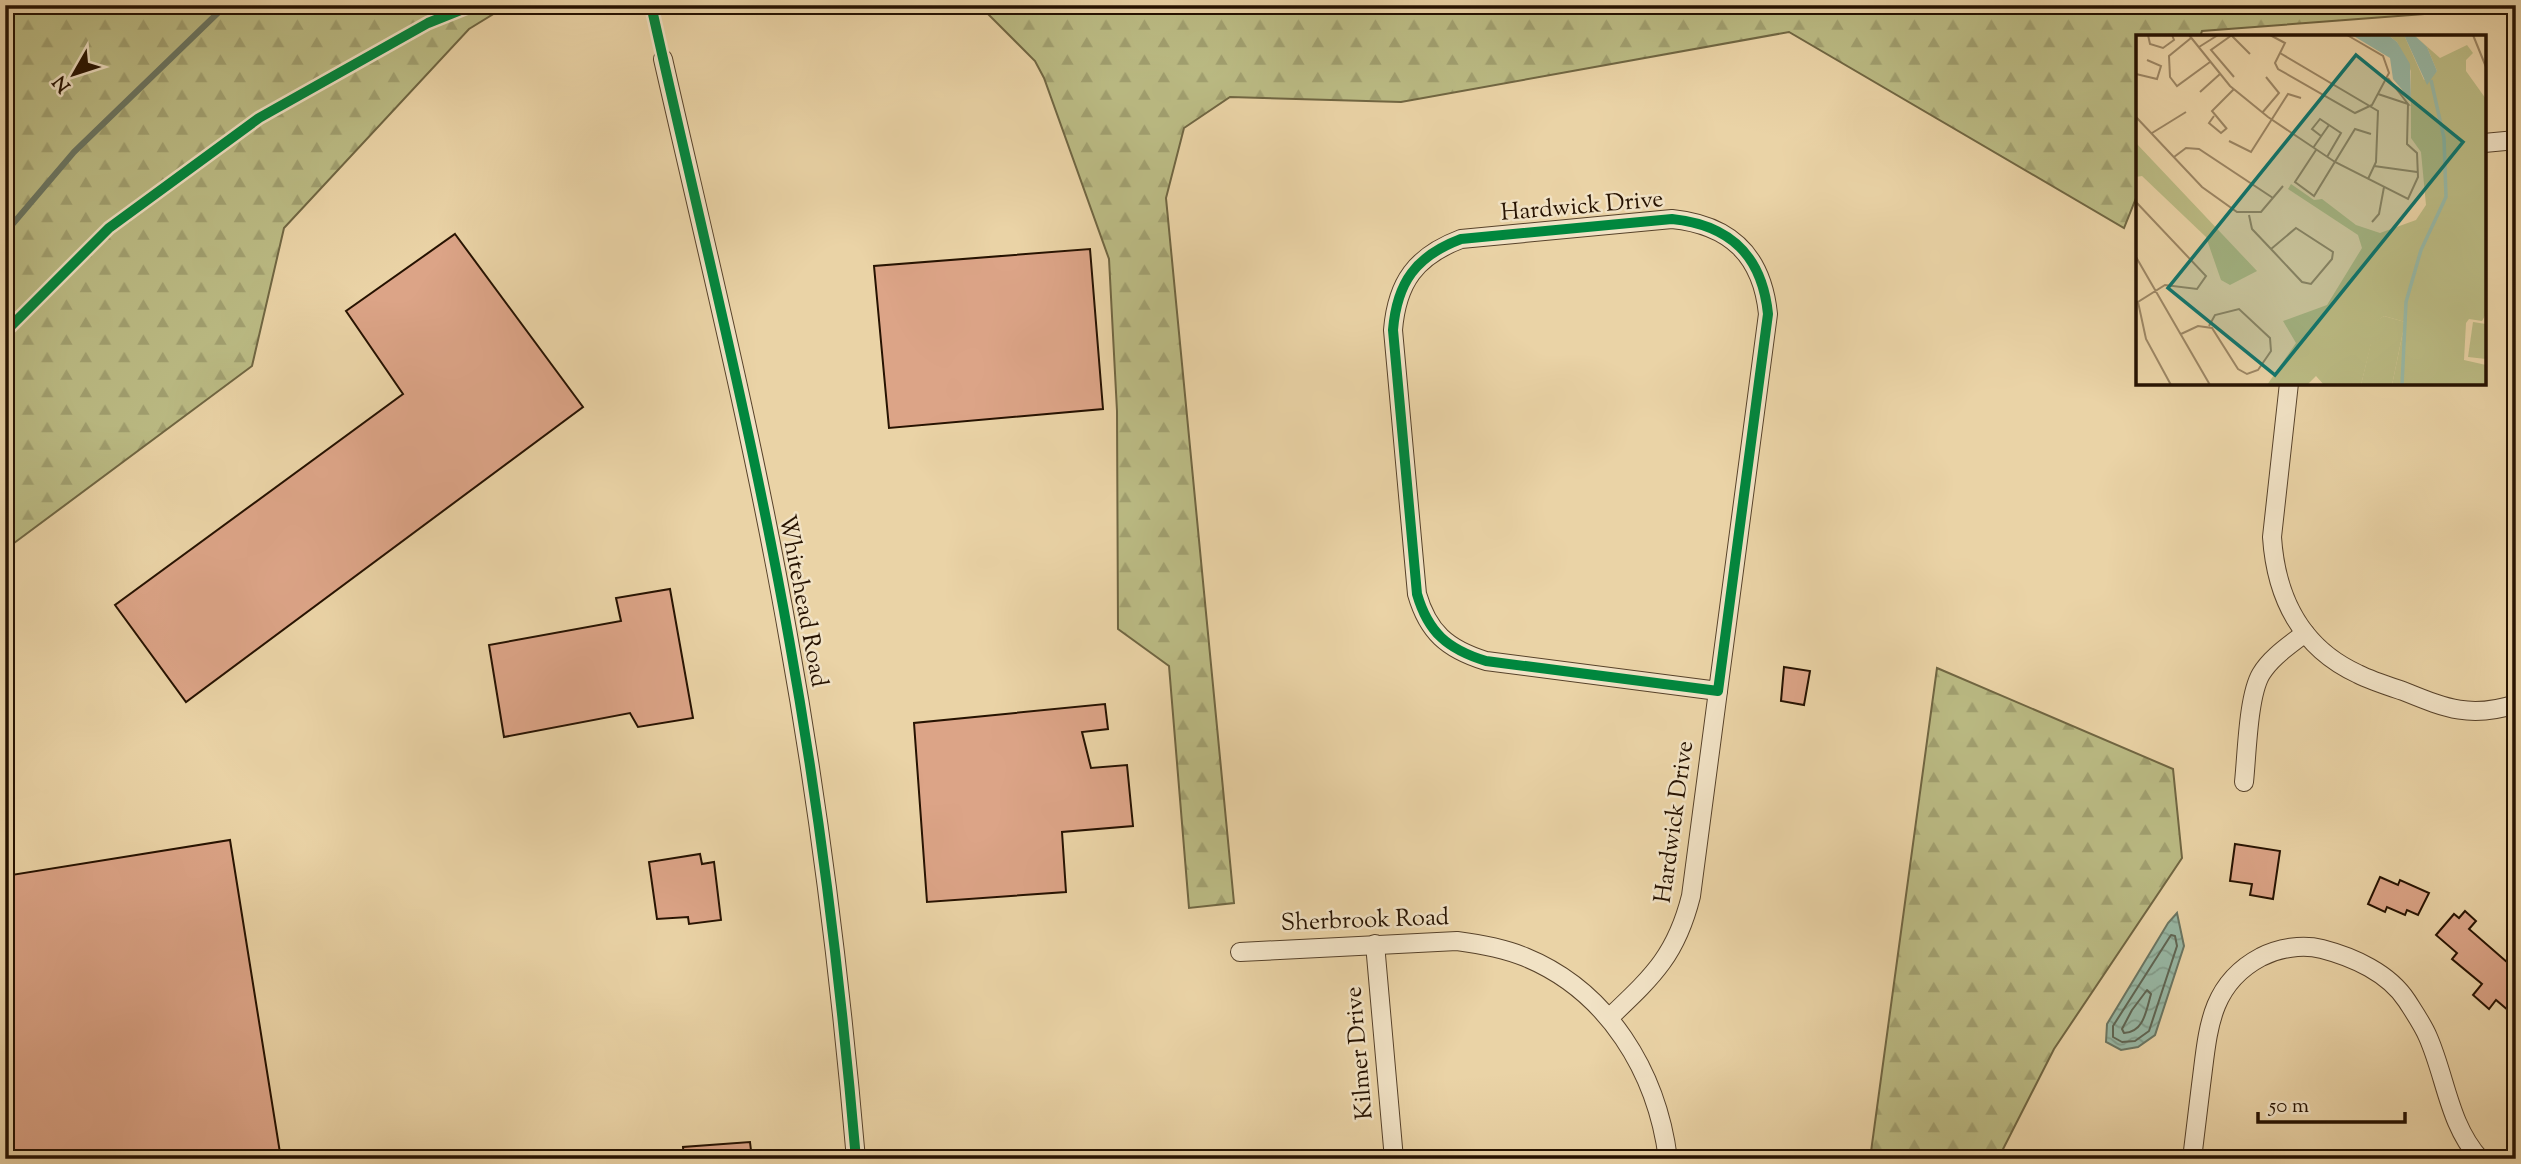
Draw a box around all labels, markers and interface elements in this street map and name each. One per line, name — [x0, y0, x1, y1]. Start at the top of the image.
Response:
inset map — [2136, 35, 2486, 385]
north arrow — [38, 38, 108, 108]
text: N — [47, 69, 78, 98]
street label: Hardwick Drive — [1499, 183, 1665, 231]
street label: Whitehead Road — [769, 512, 835, 691]
street label: Hardwick Drive — [1647, 739, 1703, 905]
street label: Sherbrook Road — [1280, 901, 1450, 941]
street label: Kilmer Drive — [1337, 985, 1383, 1121]
scale bar — [2258, 1080, 2406, 1124]
text: 50 m — [2268, 1092, 2309, 1122]

